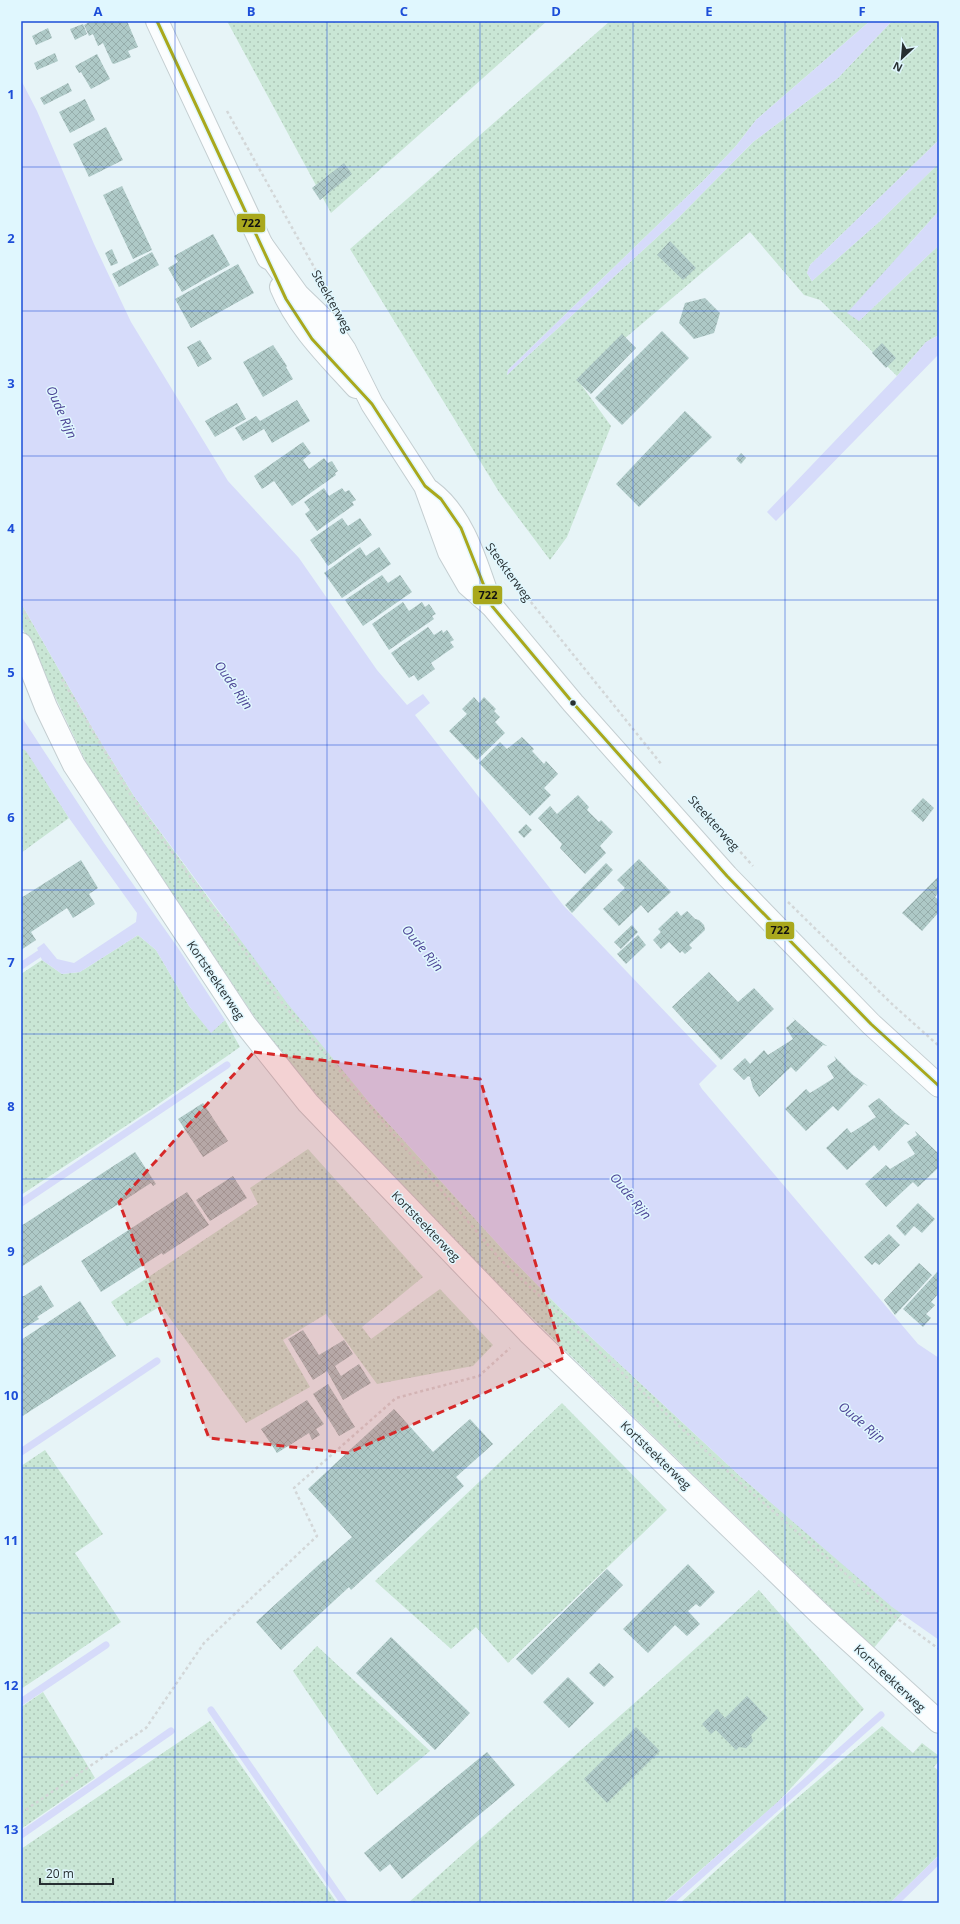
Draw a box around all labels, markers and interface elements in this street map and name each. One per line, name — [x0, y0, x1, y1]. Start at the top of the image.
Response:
text: A — [94, 2, 103, 20]
text: B — [247, 2, 256, 20]
text: C — [400, 2, 408, 20]
text: D — [551, 2, 561, 20]
text: E — [705, 2, 713, 20]
text: F — [858, 2, 866, 20]
north arrow — [882, 38, 922, 78]
text: N — [890, 59, 905, 76]
text: 1 — [7, 85, 15, 103]
line badge: 722 — [236, 213, 266, 233]
text: 722 — [242, 215, 260, 230]
text: 2 — [7, 229, 15, 247]
street label: Steekterweg — [308, 267, 356, 336]
text: 3 — [7, 374, 15, 392]
water label: Oude Rijn — [42, 383, 82, 441]
text: 4 — [7, 519, 15, 537]
street label: Steekterweg — [482, 539, 536, 605]
line badge: 722 — [472, 585, 503, 605]
text: 722 — [479, 587, 497, 602]
water label: Oude Rijn — [211, 657, 257, 713]
text: 5 — [7, 663, 15, 681]
unlabelled marker — [568, 698, 578, 708]
street label: Steekterweg — [685, 792, 744, 855]
text: 6 — [7, 808, 15, 826]
water label: Oude Rijn — [398, 921, 448, 975]
line badge: 722 — [765, 921, 795, 940]
text: 722 — [771, 922, 789, 937]
street label: Kortsteekterweg — [183, 937, 249, 1023]
text: 7 — [7, 953, 15, 971]
text: 8 — [7, 1097, 15, 1115]
water label: Oude Rijn — [606, 1169, 656, 1223]
street label: Kortsteekterweg — [388, 1187, 464, 1265]
text: 9 — [7, 1242, 15, 1260]
text: 10 — [4, 1386, 18, 1404]
water label: Oude Rijn — [835, 1397, 889, 1447]
street label: Kortsteekterweg — [617, 1417, 695, 1493]
text: 11 — [4, 1531, 18, 1549]
street label: Kortsteekterweg — [851, 1640, 930, 1716]
text: 12 — [4, 1676, 19, 1694]
text: 13 — [4, 1820, 18, 1838]
scale bar — [40, 1860, 113, 1886]
text: 20 m — [46, 1865, 74, 1882]

